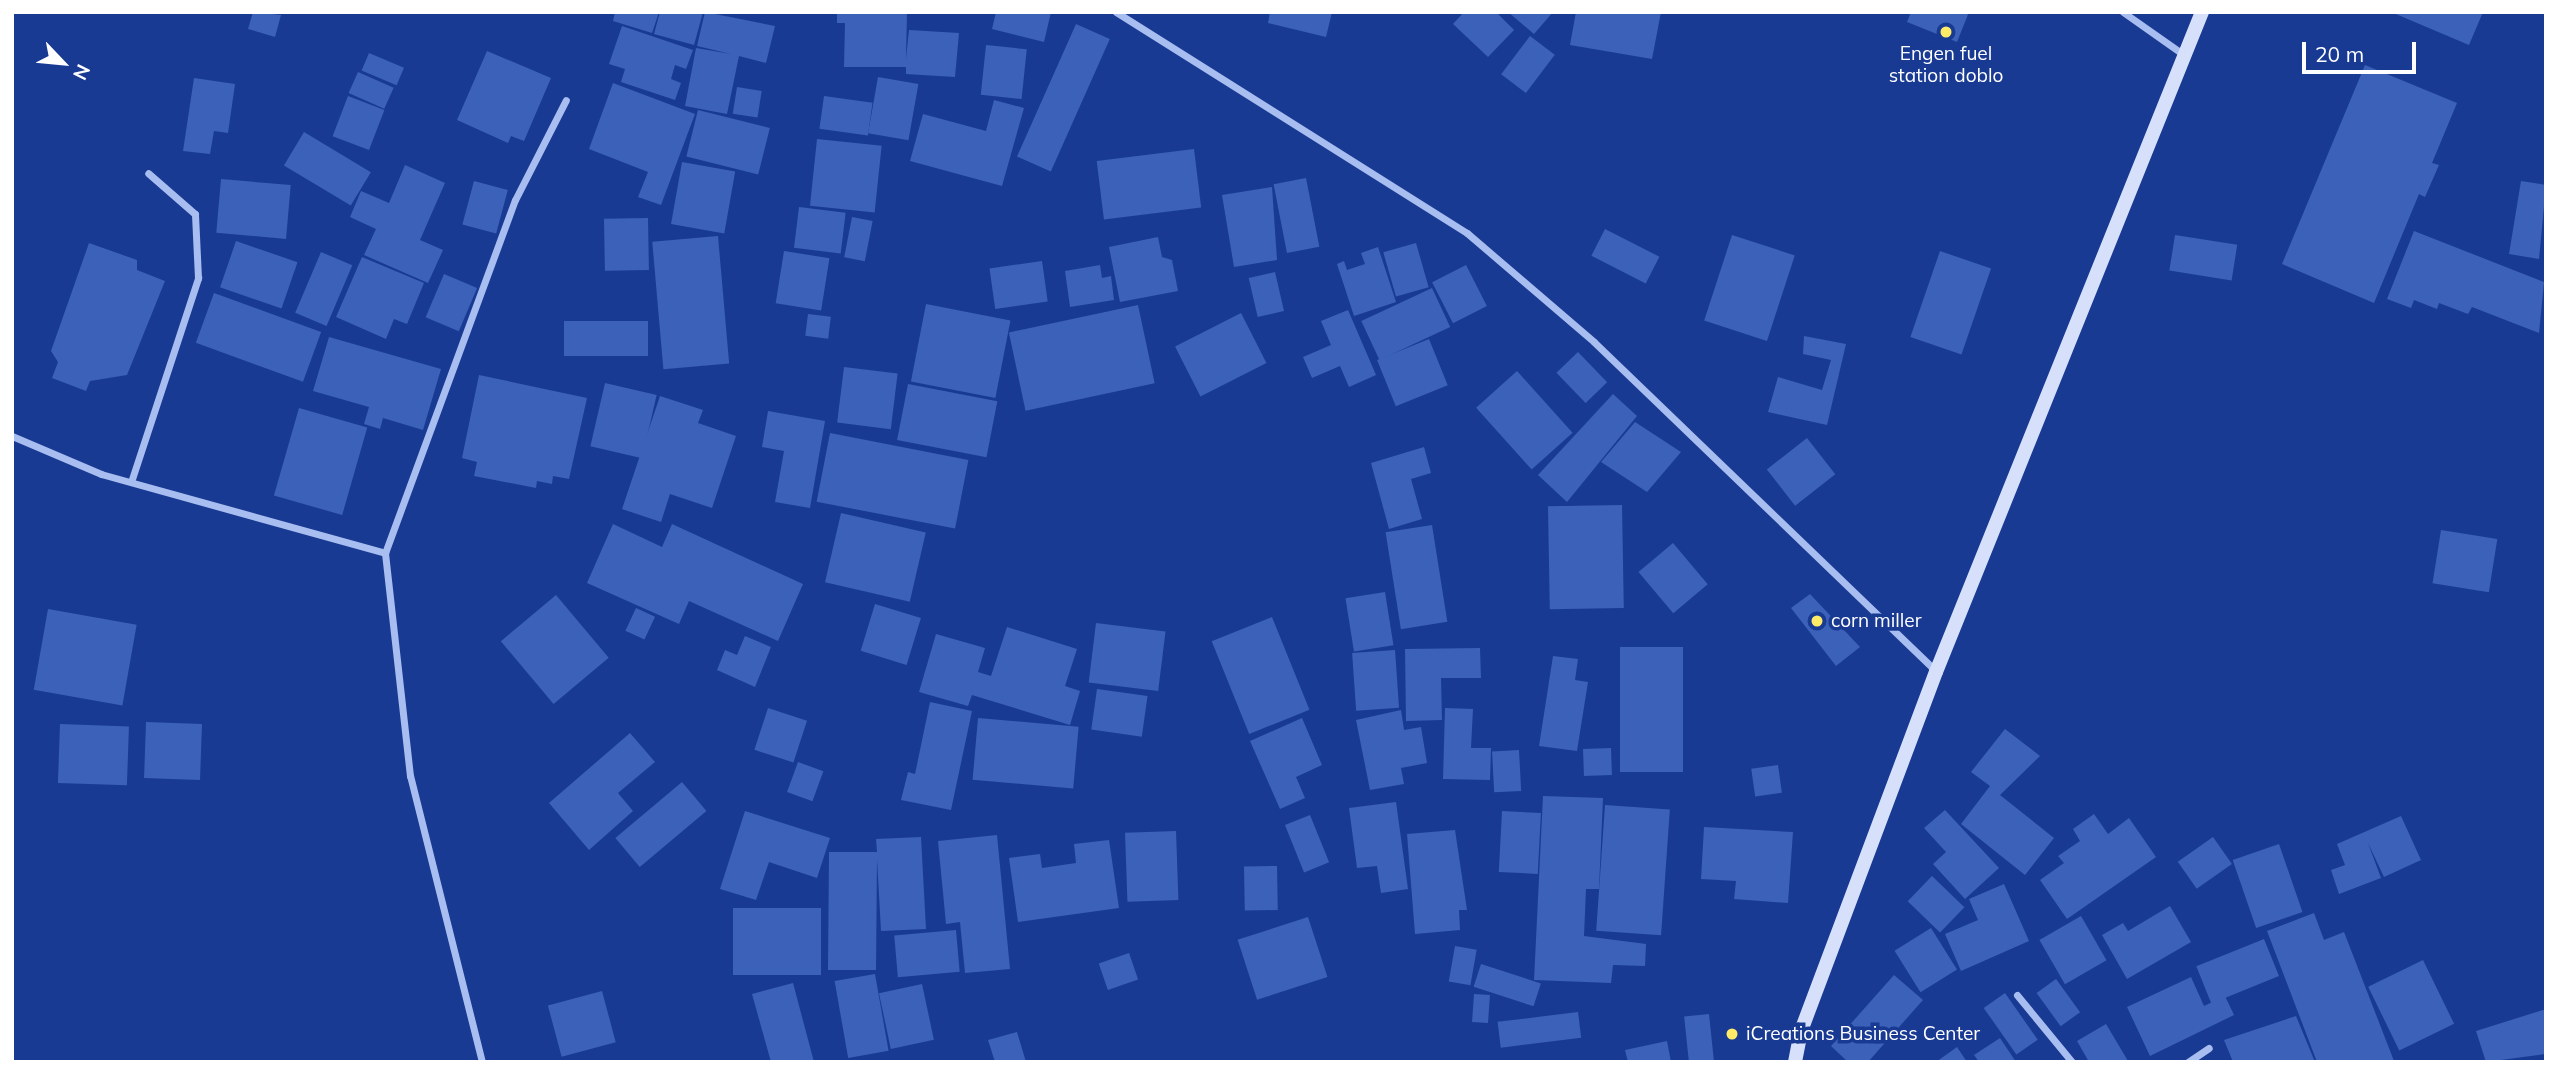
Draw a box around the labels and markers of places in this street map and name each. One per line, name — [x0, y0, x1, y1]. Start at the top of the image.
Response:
marker: Engen fuel station doblo — [1938, 24, 1954, 40]
place label: Engen fuel station doblo — [1889, 43, 2003, 87]
place label: corn miller — [1831, 610, 1922, 632]
marker: corn miller — [1809, 613, 1825, 629]
place label: iCreations Business Center — [1746, 1023, 1980, 1045]
marker: iCreations Business Center — [1724, 1026, 1740, 1042]

